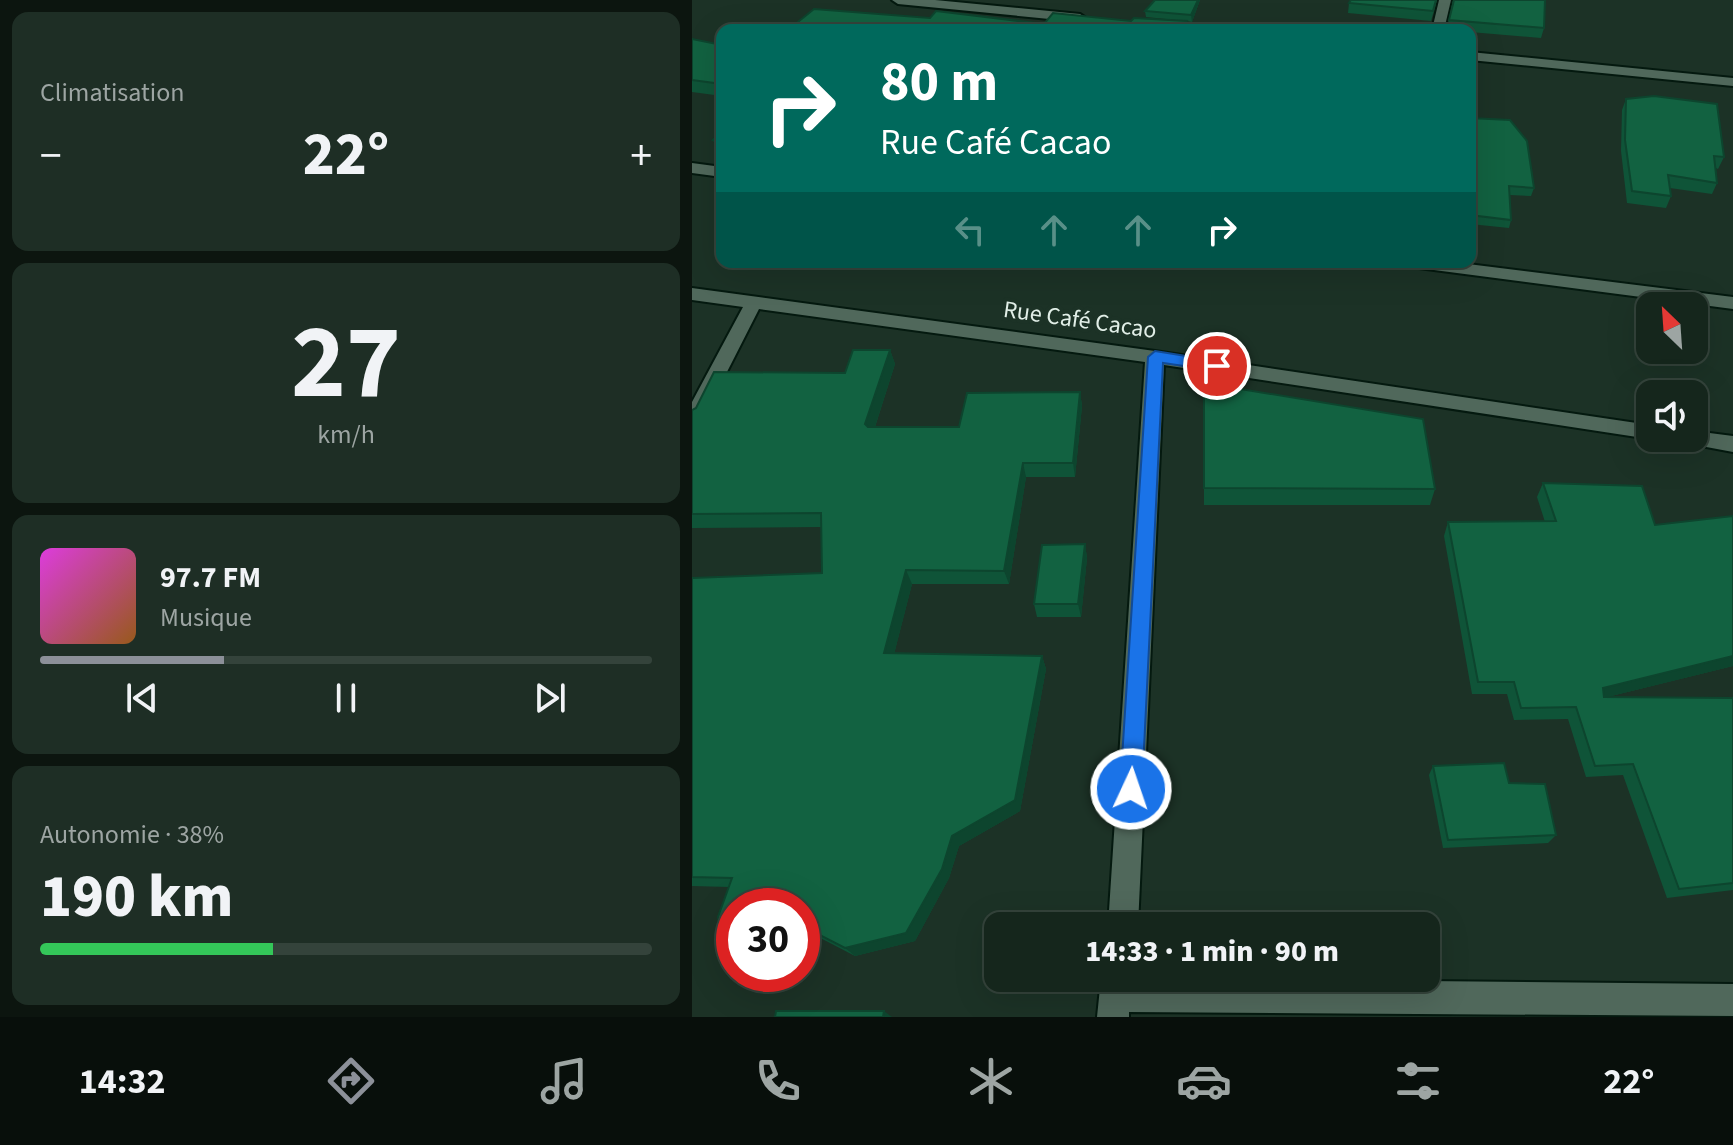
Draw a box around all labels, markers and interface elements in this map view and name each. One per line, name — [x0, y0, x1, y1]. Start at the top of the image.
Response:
text: 80 m — [880, 43, 998, 122]
icon: right — [748, 56, 852, 160]
text: Climatisation — [40, 74, 185, 111]
text: 22° — [303, 113, 389, 198]
text: Rue Café Cacao — [880, 117, 1111, 168]
text: − — [40, 125, 62, 188]
text: + — [630, 125, 652, 188]
icon: left — [948, 208, 992, 252]
icon: ahead — [1032, 208, 1076, 252]
icon: ahead — [1116, 208, 1160, 252]
icon: right — [1200, 208, 1244, 252]
text: 27 — [291, 290, 401, 438]
street label: Rue Café Cacao — [1001, 292, 1159, 348]
north arrow — [1636, 292, 1708, 364]
map controls — [1636, 292, 1708, 452]
pin — [1183, 332, 1251, 400]
icon: arrive — [1195, 344, 1239, 388]
button: sound — [1636, 380, 1708, 452]
text: km/h — [317, 416, 375, 453]
text: 97.7 FM — [160, 556, 261, 599]
text: Musique — [160, 599, 252, 636]
icon: previous — [120, 676, 164, 720]
icon: pause — [324, 676, 368, 720]
icon: next — [528, 676, 572, 720]
position arrow — [1089, 747, 1173, 831]
text: Autonomie · 38% — [40, 816, 224, 853]
text: 190 km — [40, 855, 233, 940]
speed limit sign: 30 — [716, 888, 820, 992]
text: 14:33 · 1 min · 90 m — [1085, 930, 1339, 973]
icon: directions — [323, 1053, 379, 1109]
icon: music — [536, 1053, 592, 1109]
icon: phone — [750, 1053, 806, 1109]
icon: climate — [963, 1053, 1019, 1109]
icon: car — [1176, 1053, 1232, 1109]
icon: filters — [1390, 1053, 1446, 1109]
text: 14:32 — [79, 1056, 166, 1107]
text: 22° — [1603, 1056, 1654, 1107]

